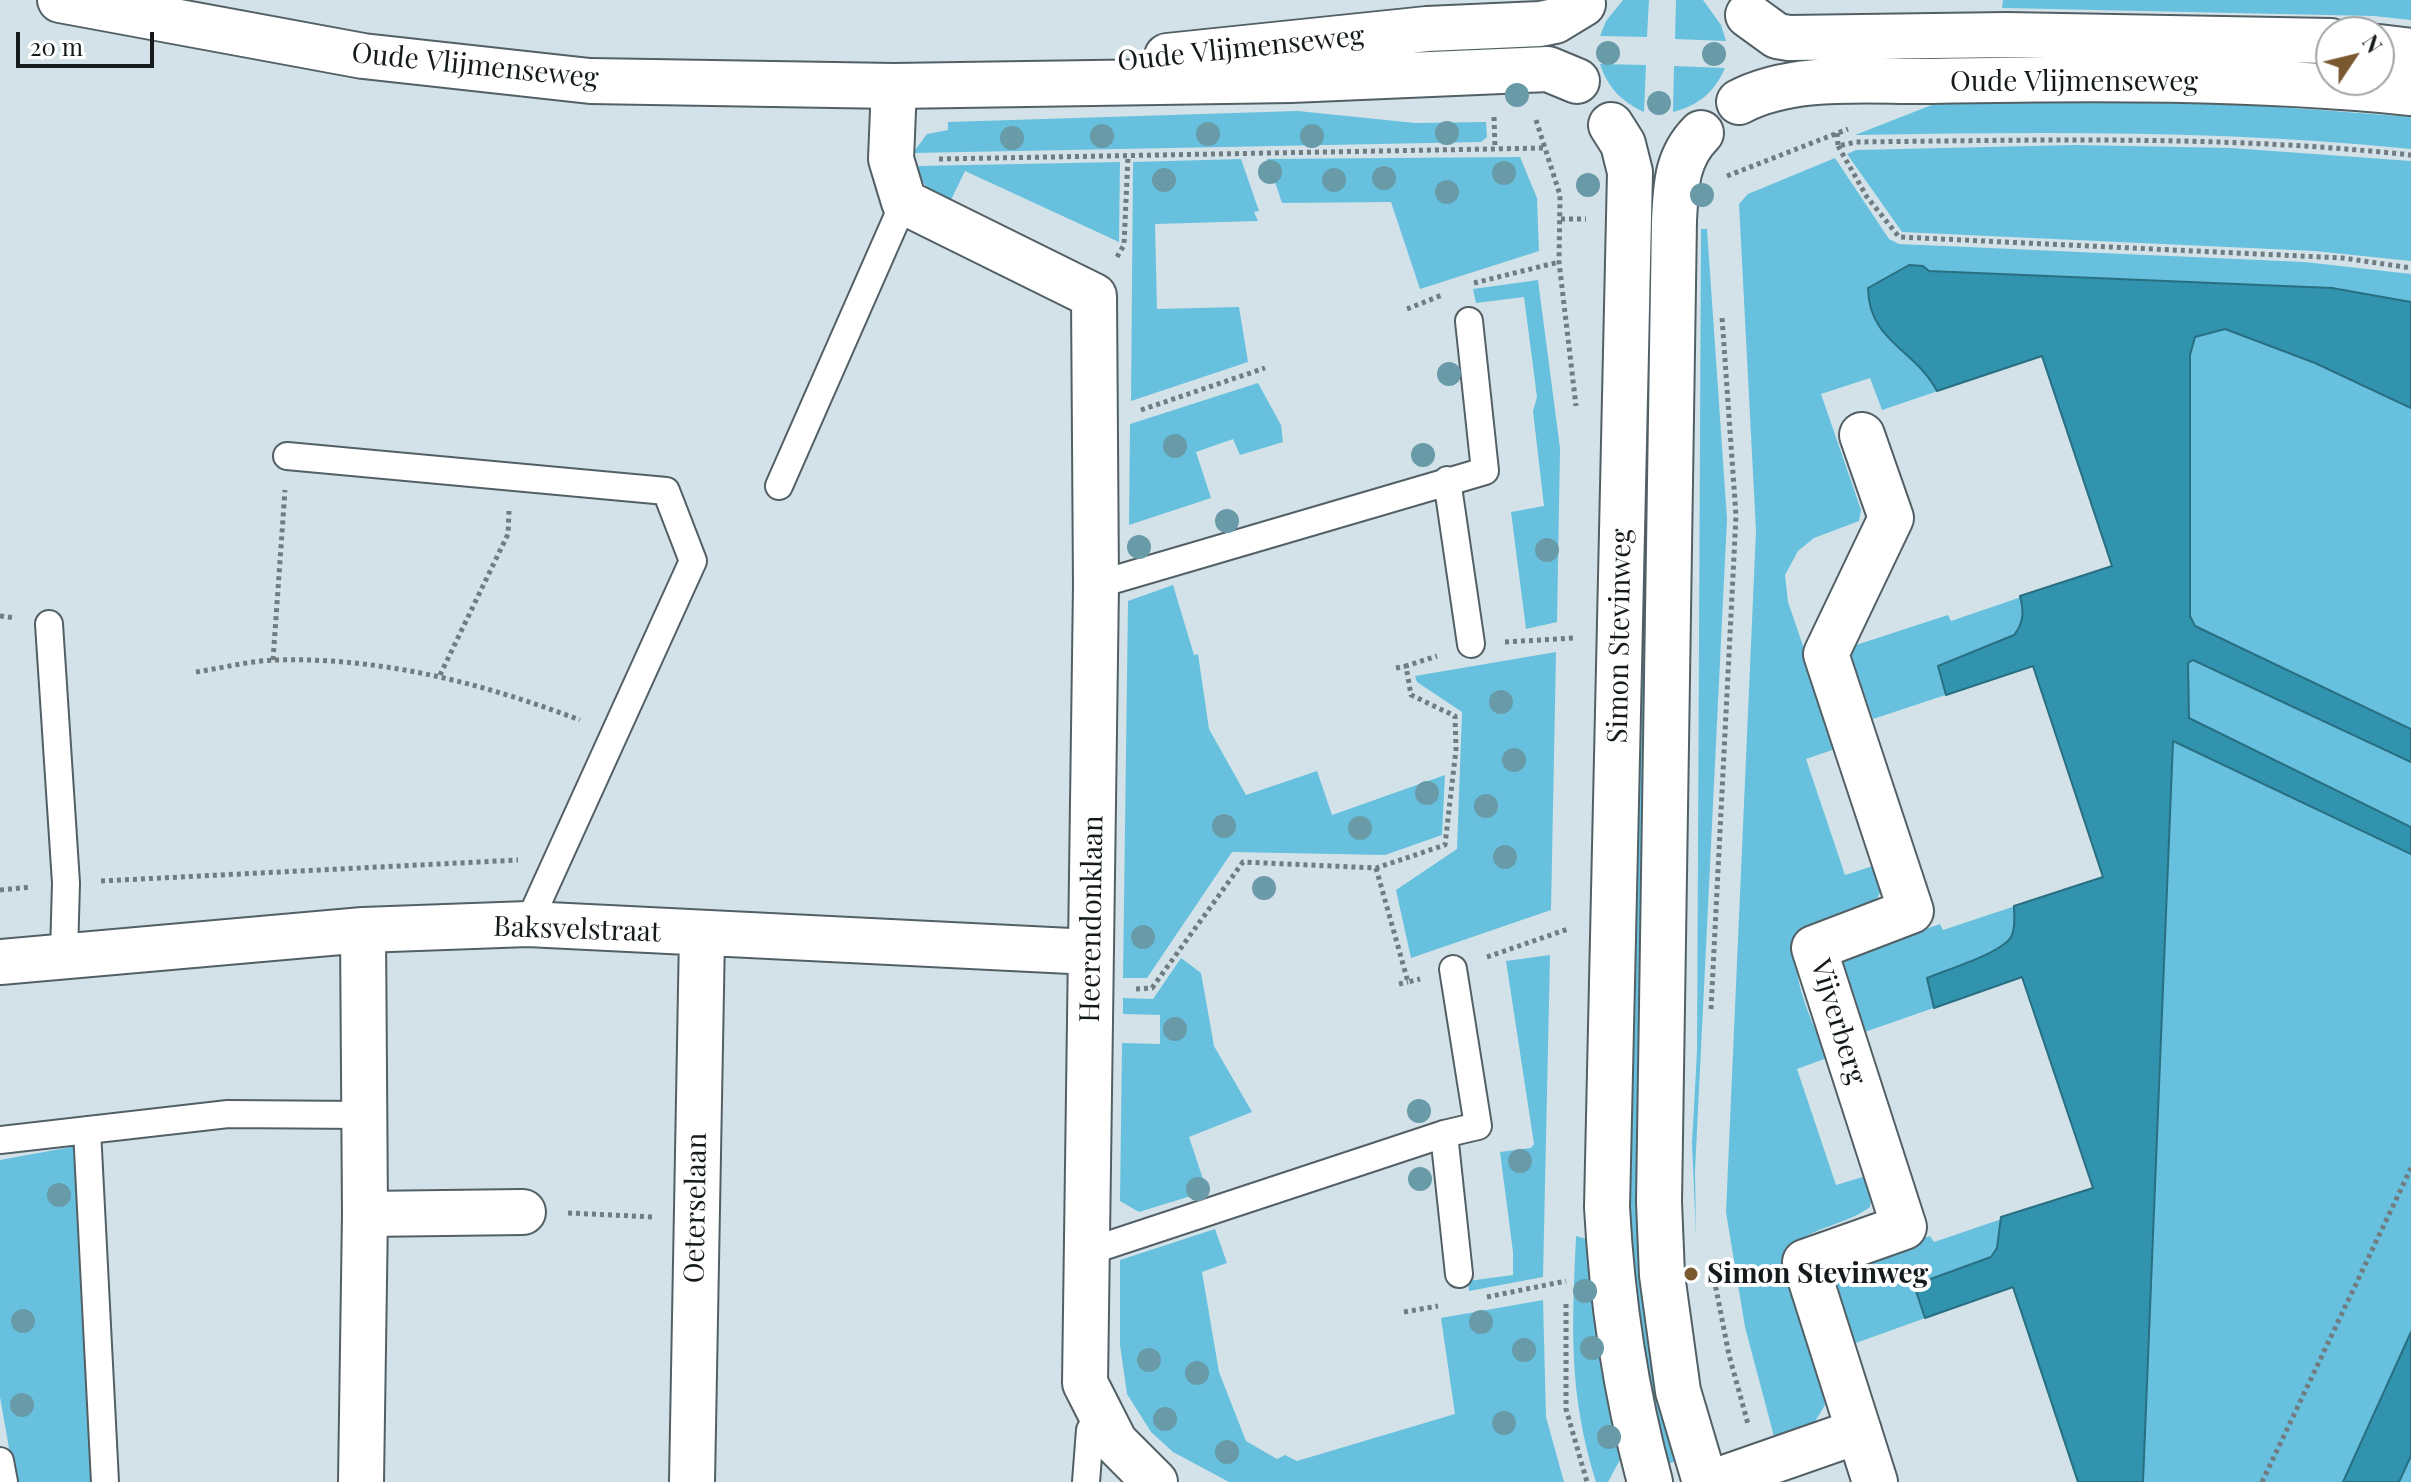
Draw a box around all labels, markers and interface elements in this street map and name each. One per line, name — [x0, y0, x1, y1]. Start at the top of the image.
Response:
scale bar — [20, 16, 158, 66]
north arrow — [2315, 16, 2395, 96]
street label: Oude Vlijmenseweg — [1116, 19, 1366, 79]
text: N — [2356, 28, 2390, 58]
text: 20 m — [30, 30, 83, 62]
street label: Oude Vlijmenseweg — [350, 36, 600, 96]
street label: Oude Vlijmenseweg — [1950, 65, 2198, 99]
street label: Simon Stevinweg — [1601, 528, 1639, 744]
street label: Heerendonklaan — [1073, 815, 1111, 1023]
street label: Baksvelstraat — [493, 910, 661, 950]
street label: Vijverberg — [1803, 955, 1873, 1089]
street label: Oeterselaan — [678, 1132, 714, 1284]
place label: Simon Stevinweg — [1707, 1257, 1928, 1291]
marker: Simon Stevinweg — [1682, 1265, 1700, 1283]

